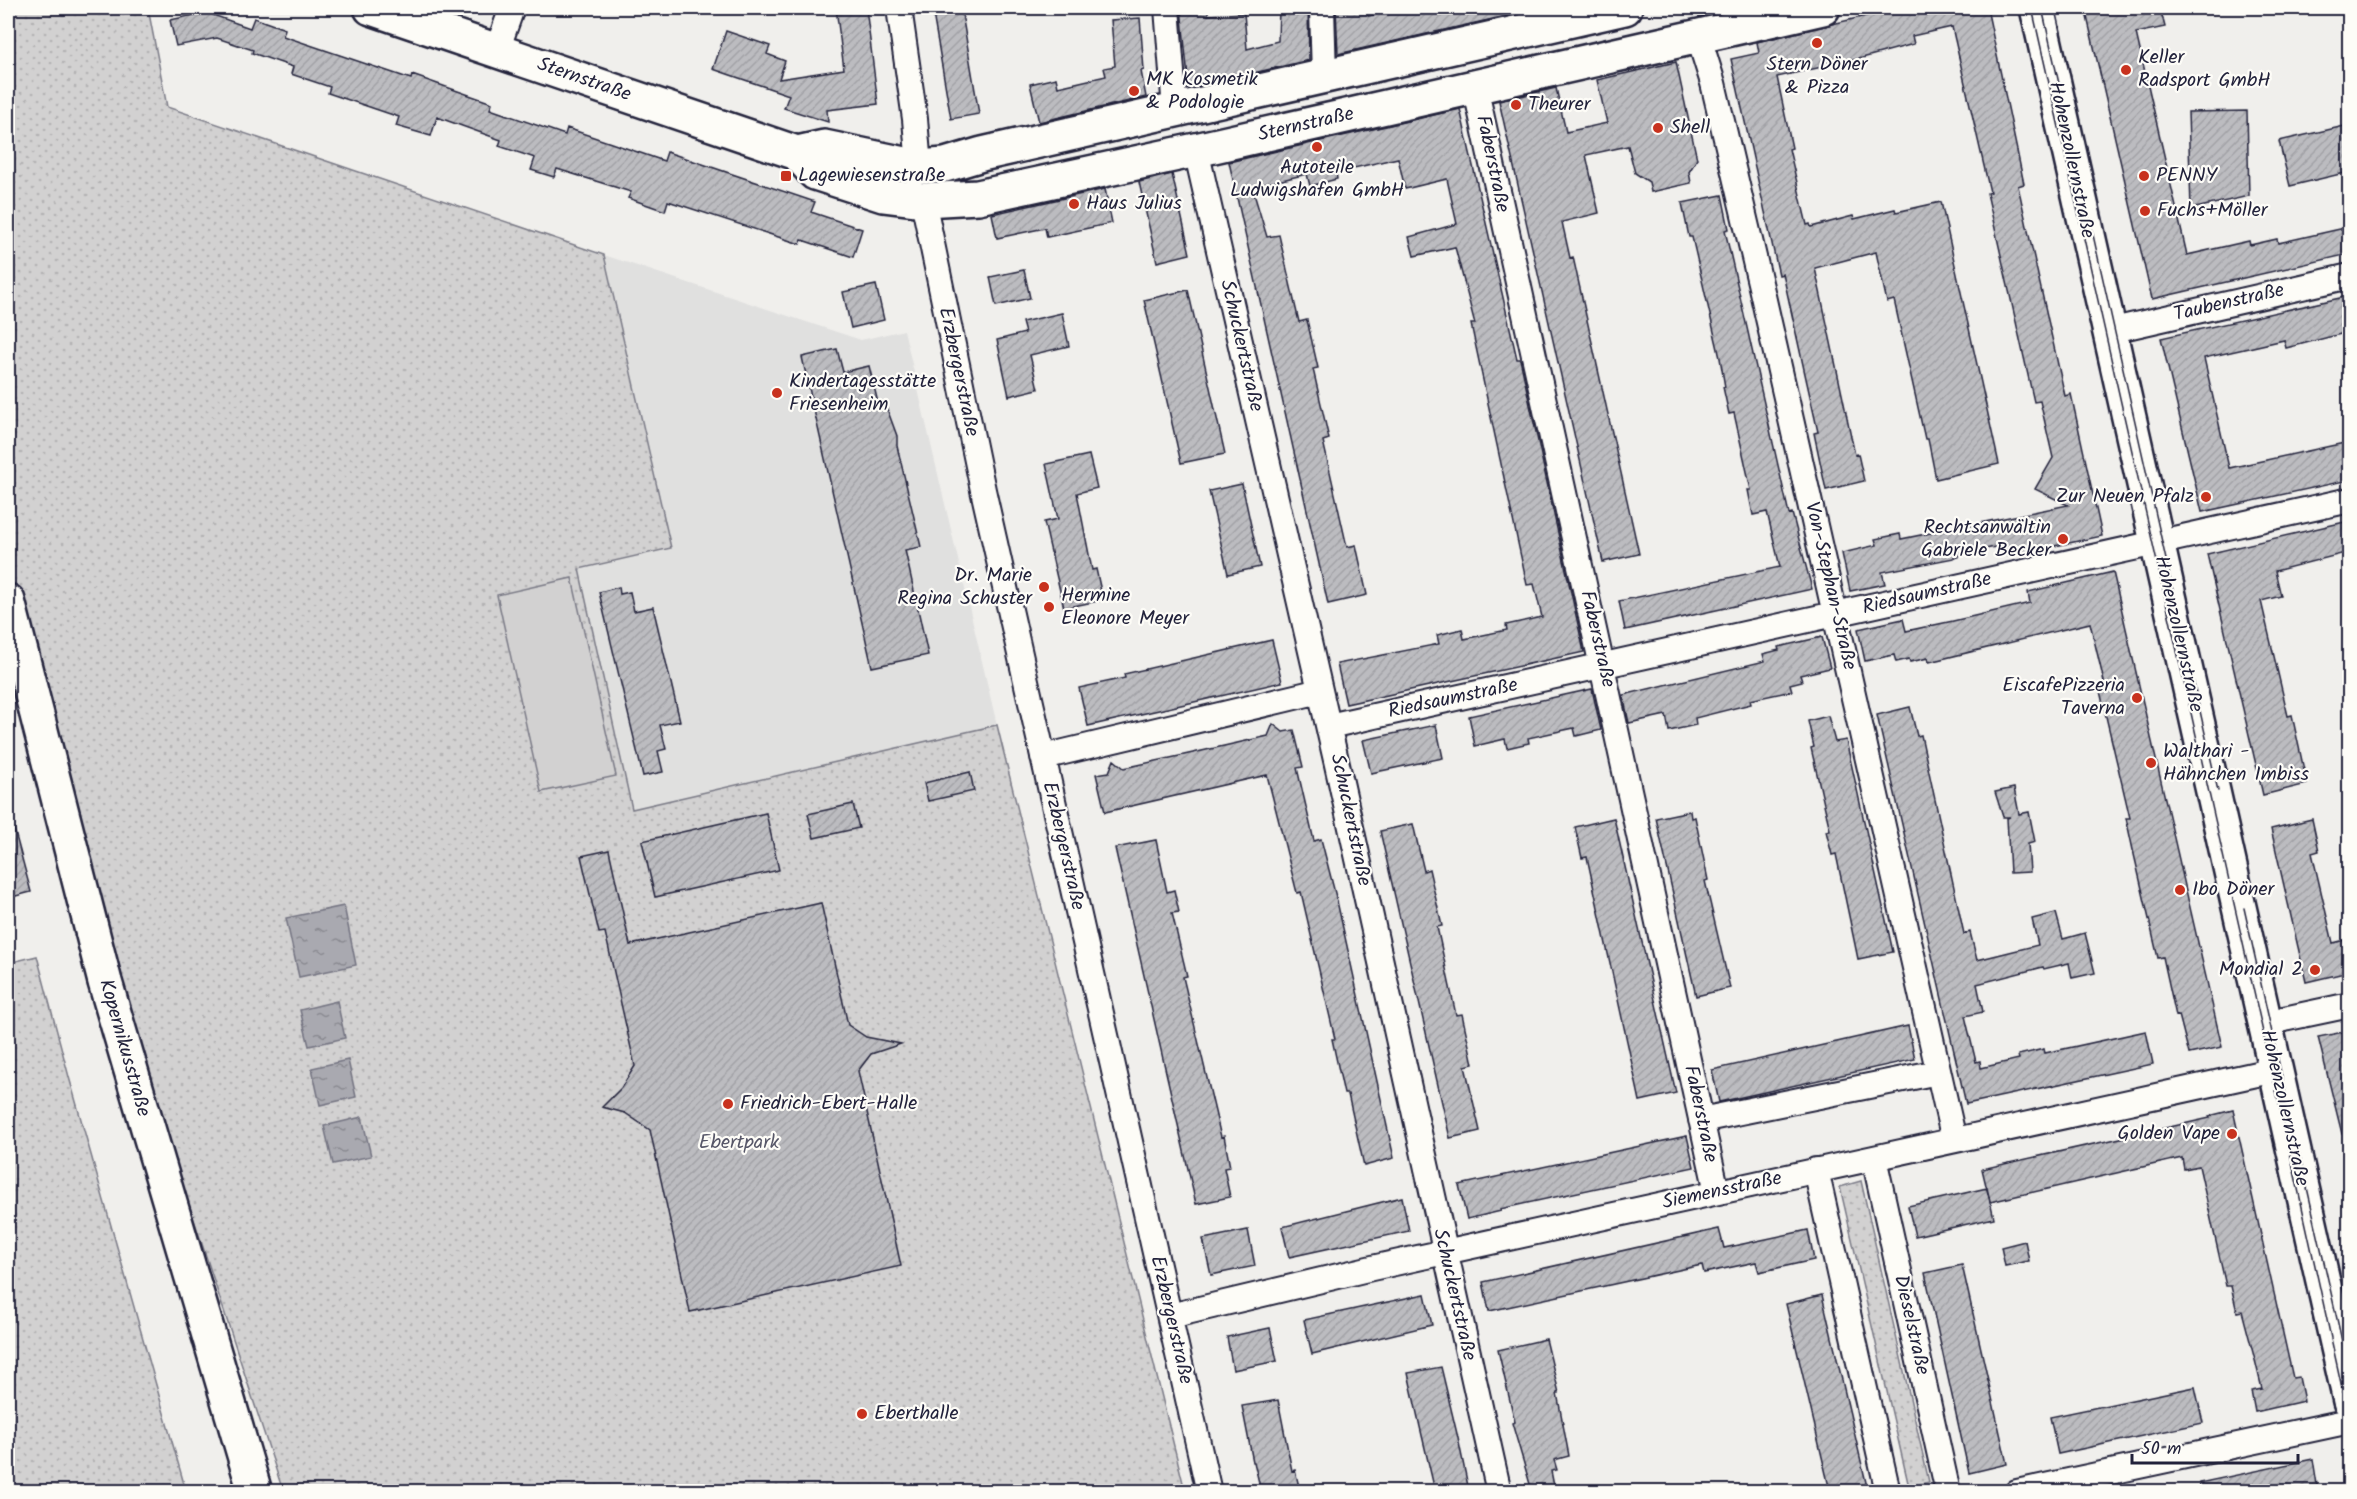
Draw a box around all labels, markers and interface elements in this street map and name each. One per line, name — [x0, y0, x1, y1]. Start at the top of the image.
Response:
marker: Stern Döner & Pizza — [1810, 36, 1824, 50]
place label: Keller Radsport GmbH — [2138, 42, 2271, 97]
street label: Sternstraße — [533, 49, 635, 111]
place label: Stern Döner & Pizza — [1767, 49, 1869, 104]
marker: Keller Radsport GmbH — [2119, 63, 2133, 77]
place label: MK Kosmetik & Podologie — [1146, 64, 1258, 119]
street label: Hohenzollernstraße — [2039, 79, 2103, 241]
marker: MK Kosmetik & Podologie — [1127, 84, 1141, 98]
place label: Theurer — [1528, 89, 1592, 121]
street label: Sternstraße — [1255, 98, 1357, 152]
marker: Theurer — [1509, 98, 1523, 112]
street label: Faberstraße — [1466, 112, 1518, 216]
place label: Shell — [1670, 112, 1710, 144]
marker: Shell — [1651, 121, 1665, 135]
marker: Autoteile Ludwigshafen GmbH — [1310, 140, 1324, 154]
place label: Autoteile Ludwigshafen GmbH — [1230, 152, 1404, 207]
place label: Lagewiesenstraße — [798, 160, 945, 192]
place label: PENNY — [2156, 160, 2219, 192]
marker: Lagewiesenstraße — [779, 169, 793, 183]
marker: PENNY — [2137, 169, 2151, 183]
place label: Haus Julius — [1086, 188, 1182, 220]
place label: Fuchs+Möller — [2157, 195, 2269, 227]
marker: Haus Julius — [1067, 197, 1081, 211]
marker: Fuchs+Möller — [2138, 204, 2152, 218]
street label: Taubenstraße — [2170, 275, 2288, 331]
street label: Schuckertstraße — [1210, 277, 1272, 415]
street label: Erzbergerstraße — [929, 304, 987, 440]
place label: Kindertagesstätte Friesenheim — [789, 366, 936, 421]
marker: Kindertagesstätte Friesenheim — [770, 386, 784, 400]
place label: Zur Neuen Pfalz — [2056, 481, 2194, 513]
marker: Zur Neuen Pfalz — [2199, 490, 2213, 504]
street label: Von-Stephan-Straße — [1795, 499, 1865, 673]
place label: Rechtsanwältin Gabriele Becker — [1921, 512, 2052, 567]
marker: Rechtsanwältin Gabriele Becker — [2056, 532, 2070, 546]
street label: Hohenzollernstraße — [2144, 553, 2212, 715]
place label: Dr. Marie Regina Schuster — [897, 560, 1033, 615]
street label: Riedsaumstraße — [1859, 564, 1995, 624]
marker: Dr. Marie Regina Schuster — [1037, 580, 1051, 594]
place label: Hermine Eleonore Meyer — [1061, 580, 1190, 635]
street label: Faberstraße — [1570, 587, 1624, 691]
marker: Hermine Eleonore Meyer — [1042, 600, 1056, 614]
street label: Riedsaumstraße — [1385, 670, 1521, 728]
place label: EiscafePizzeria Taverna — [2002, 670, 2125, 725]
marker: EiscafePizzeria Taverna — [2130, 691, 2144, 705]
place label: Walthari - Hähnchen Imbiss — [2163, 736, 2309, 791]
street label: Schuckertstraße — [1320, 751, 1380, 889]
marker: Walthari - Hähnchen Imbiss — [2144, 756, 2158, 770]
street label: Erzbergerstraße — [1033, 778, 1093, 914]
place label: Ibo Döner — [2192, 874, 2275, 906]
marker: Ibo Döner — [2173, 883, 2187, 897]
place label: Mondial 2 — [2219, 954, 2303, 986]
marker: Mondial 2 — [2308, 963, 2322, 977]
street label: Kopernikusstraße — [89, 975, 159, 1121]
street label: Hohenzollernstraße — [2250, 1027, 2318, 1189]
street label: Faberstraße — [1674, 1062, 1726, 1166]
place label: Friedrich-Ebert-Halle — [740, 1088, 917, 1120]
marker: Friedrich-Ebert-Halle — [721, 1097, 735, 1111]
place label: Golden Vape — [2118, 1118, 2220, 1150]
park label: Ebertpark — [699, 1127, 780, 1159]
marker: Golden Vape — [2225, 1127, 2239, 1141]
street label: Siemensstraße — [1659, 1163, 1785, 1219]
street label: Schuckertstraße — [1423, 1226, 1485, 1364]
street label: Erzbergerstraße — [1141, 1252, 1201, 1388]
street label: Dieselstraße — [1884, 1272, 1938, 1378]
place label: Eberthalle — [874, 1398, 958, 1430]
marker: Eberthalle — [855, 1407, 869, 1421]
scale bar — [2132, 1427, 2298, 1465]
text: 50 m — [2141, 1435, 2181, 1464]

